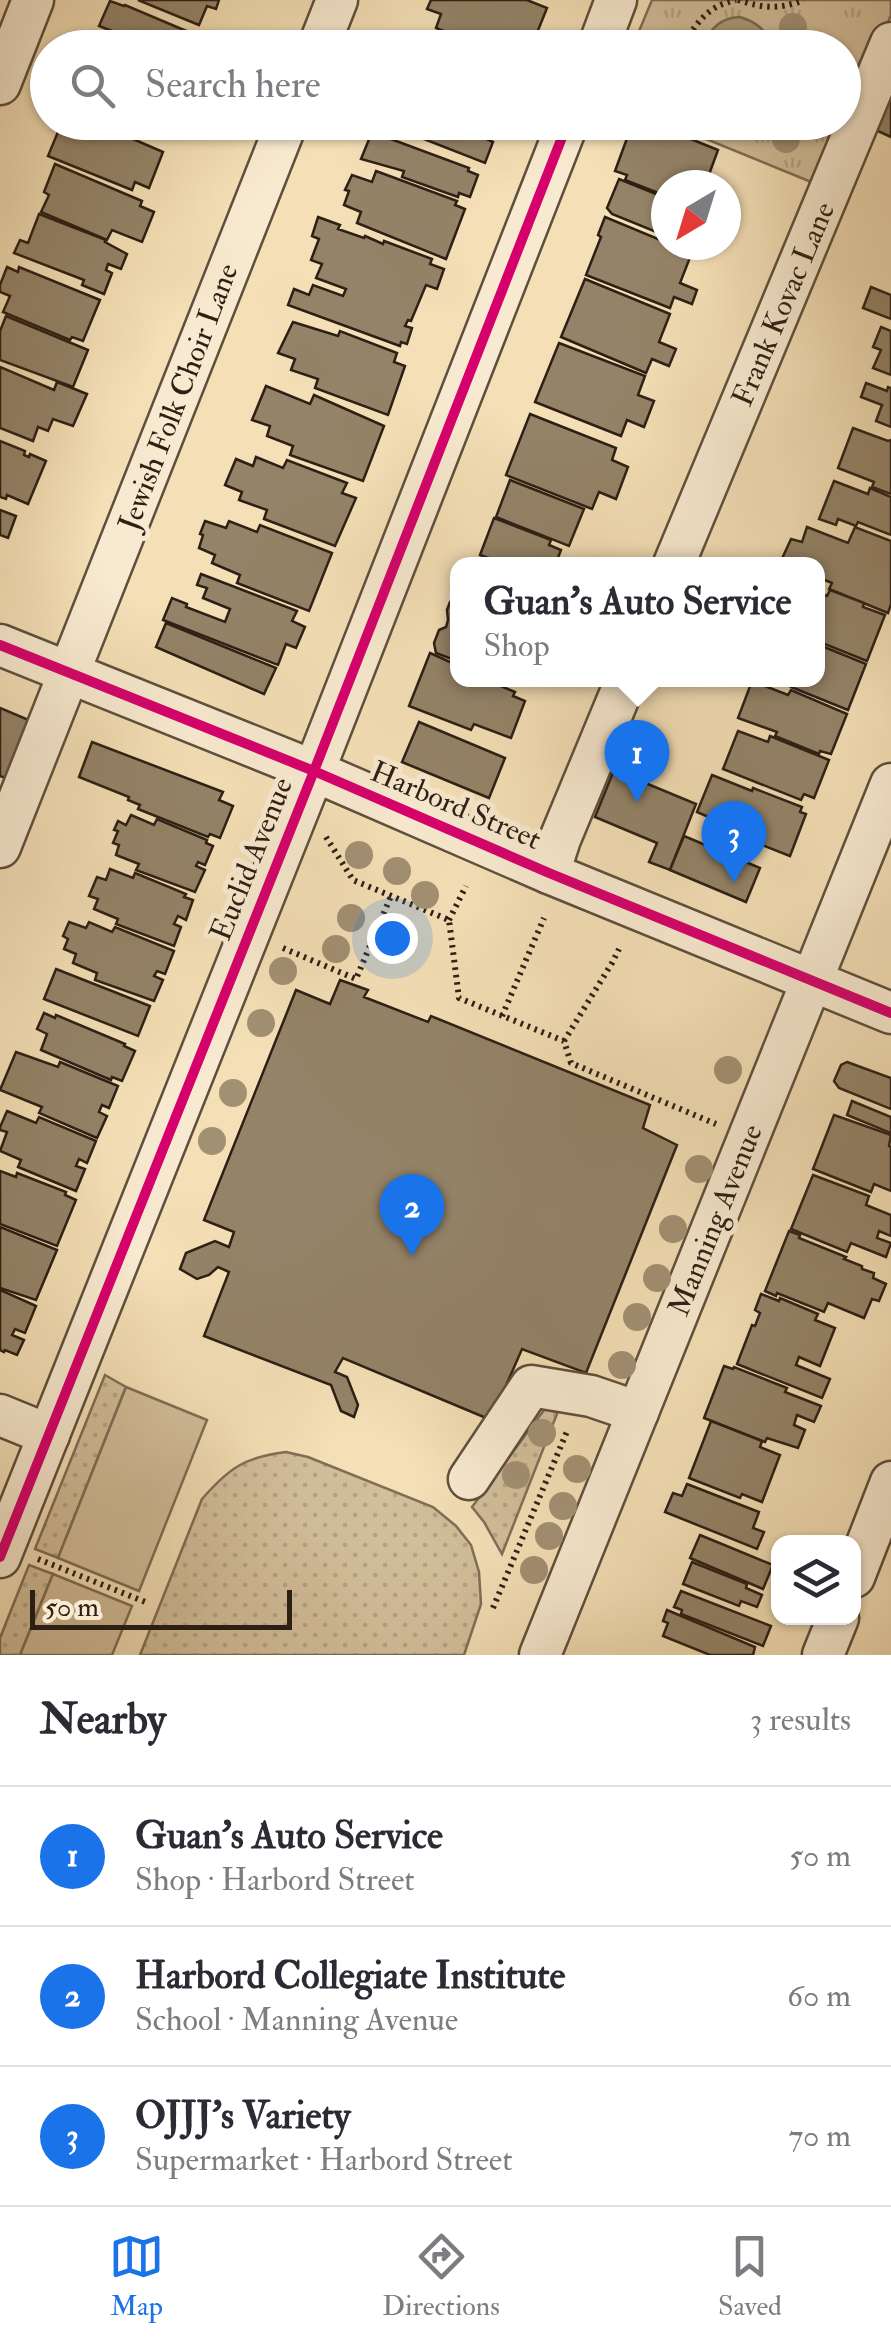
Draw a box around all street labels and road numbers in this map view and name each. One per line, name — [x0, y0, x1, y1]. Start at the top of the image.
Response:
street label: Frank Kovac Lane — [724, 197, 843, 412]
street label: Jewish Folk Choir Lane — [110, 258, 246, 537]
street label: Harbord Street — [365, 753, 547, 858]
street label: Euclid Avenue — [202, 772, 301, 946]
street label: Manning Avenue — [660, 1119, 771, 1321]

